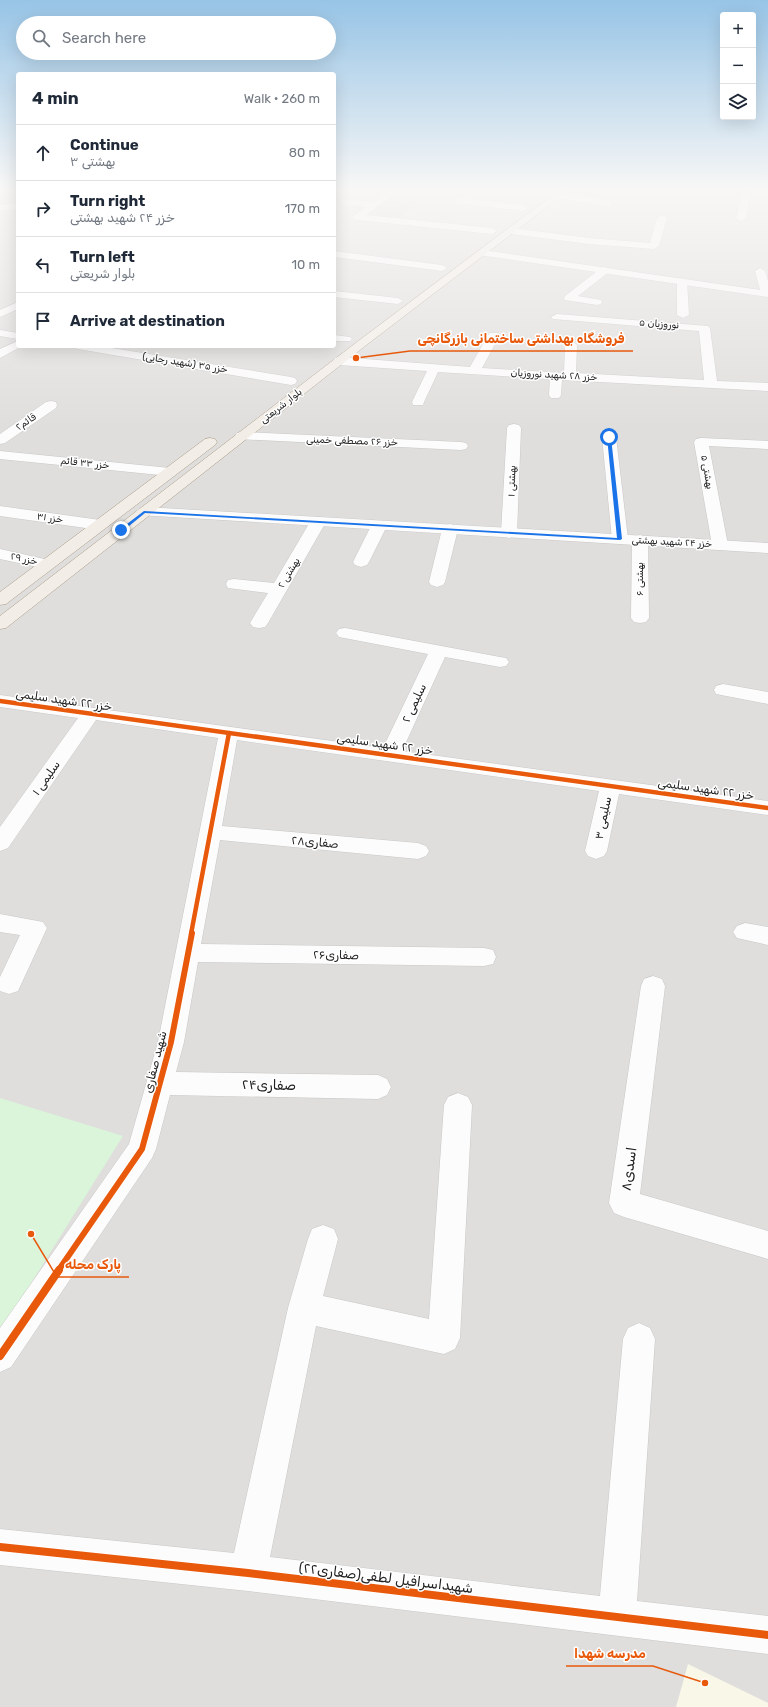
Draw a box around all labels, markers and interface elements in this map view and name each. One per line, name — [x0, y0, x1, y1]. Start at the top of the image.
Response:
map controls — [720, 12, 756, 120]
button: + — [720, 12, 756, 48]
search box — [16, 16, 336, 60]
icon: search — [30, 27, 52, 49]
text: Search here — [62, 29, 146, 47]
button: − — [720, 48, 756, 84]
button: layers — [720, 84, 756, 120]
text: 4 min — [32, 88, 79, 108]
text: Walk · 260 m — [244, 91, 320, 106]
text: Continue — [70, 136, 139, 154]
icon: ahead — [32, 142, 54, 164]
text: 80 m — [289, 145, 320, 160]
text: بهشتی ۳ — [70, 154, 116, 169]
text: Turn right — [70, 192, 145, 210]
icon: right — [32, 198, 54, 220]
text: 170 m — [285, 201, 320, 216]
text: خزر ۲۴ شهید بهشتی — [70, 210, 175, 225]
text: Turn left — [70, 248, 135, 266]
icon: left — [32, 254, 54, 276]
text: 10 m — [291, 257, 320, 272]
text: بلوار شریعتی — [70, 266, 135, 281]
icon: arrive — [32, 310, 54, 332]
text: Arrive at destination — [70, 312, 225, 330]
street label: نوروزیان ۵ — [639, 317, 679, 331]
callout: فروشگاه بهداشتی ساختمانی بازرگانچی — [410, 326, 633, 351]
text: فروشگاه بهداشتی ساختمانی بازرگانچی — [417, 331, 625, 347]
street label: خزر ۳۵ (شهید رجایی) — [141, 350, 229, 376]
street label: خزر ۲۸ شهید نوروزیان — [510, 367, 598, 383]
street label: بلوار شریعتی — [258, 386, 304, 426]
street label: قائم۲ — [14, 411, 39, 433]
route start — [600, 428, 618, 446]
street label: خزر ۲۶ مصطفی خمینی — [306, 433, 398, 449]
street label: خزر ۳۳ قائم — [60, 454, 110, 472]
street label: بهشتی ۵ — [698, 454, 716, 490]
street label: بهشتی ۱ — [505, 465, 519, 497]
street label: خزر ۳۱ — [36, 510, 64, 526]
route end — [112, 521, 130, 539]
street label: خزر ۲۴ شهید بهشتی — [631, 534, 713, 550]
street label: خزر ۲۹ — [9, 550, 39, 568]
street label: بهشتی ۲ — [275, 556, 303, 590]
street label: بهشتی ۶ — [634, 562, 646, 596]
street label: سلیمی ۲ — [399, 681, 430, 725]
street label: خزر ۲۲ شهید سلیمی — [15, 686, 113, 715]
street label: خزر ۲۲ شهید سلیمی — [336, 730, 434, 759]
street label: سلیمی ۱ — [29, 758, 64, 799]
street label: خزر ۲۲ شهید سلیمی — [657, 775, 755, 804]
street label: سلیمی ۳ — [592, 795, 615, 841]
street label: صفاری۲۸ — [291, 833, 339, 852]
street label: صفاری۲۶ — [313, 948, 359, 963]
street label: شهید صفاری — [141, 1029, 170, 1095]
street label: صفاری۲۴ — [242, 1076, 296, 1094]
street label: اسدی۸ — [617, 1146, 641, 1192]
callout: پارک محله — [57, 1252, 129, 1277]
text: پارک محله — [65, 1257, 121, 1274]
street label: شهیداسرافیل لطفی(صفاری۲۲) — [298, 1559, 474, 1597]
callout: مدرسه شهدا — [566, 1641, 653, 1666]
text: مدرسه شهدا — [574, 1646, 646, 1661]

